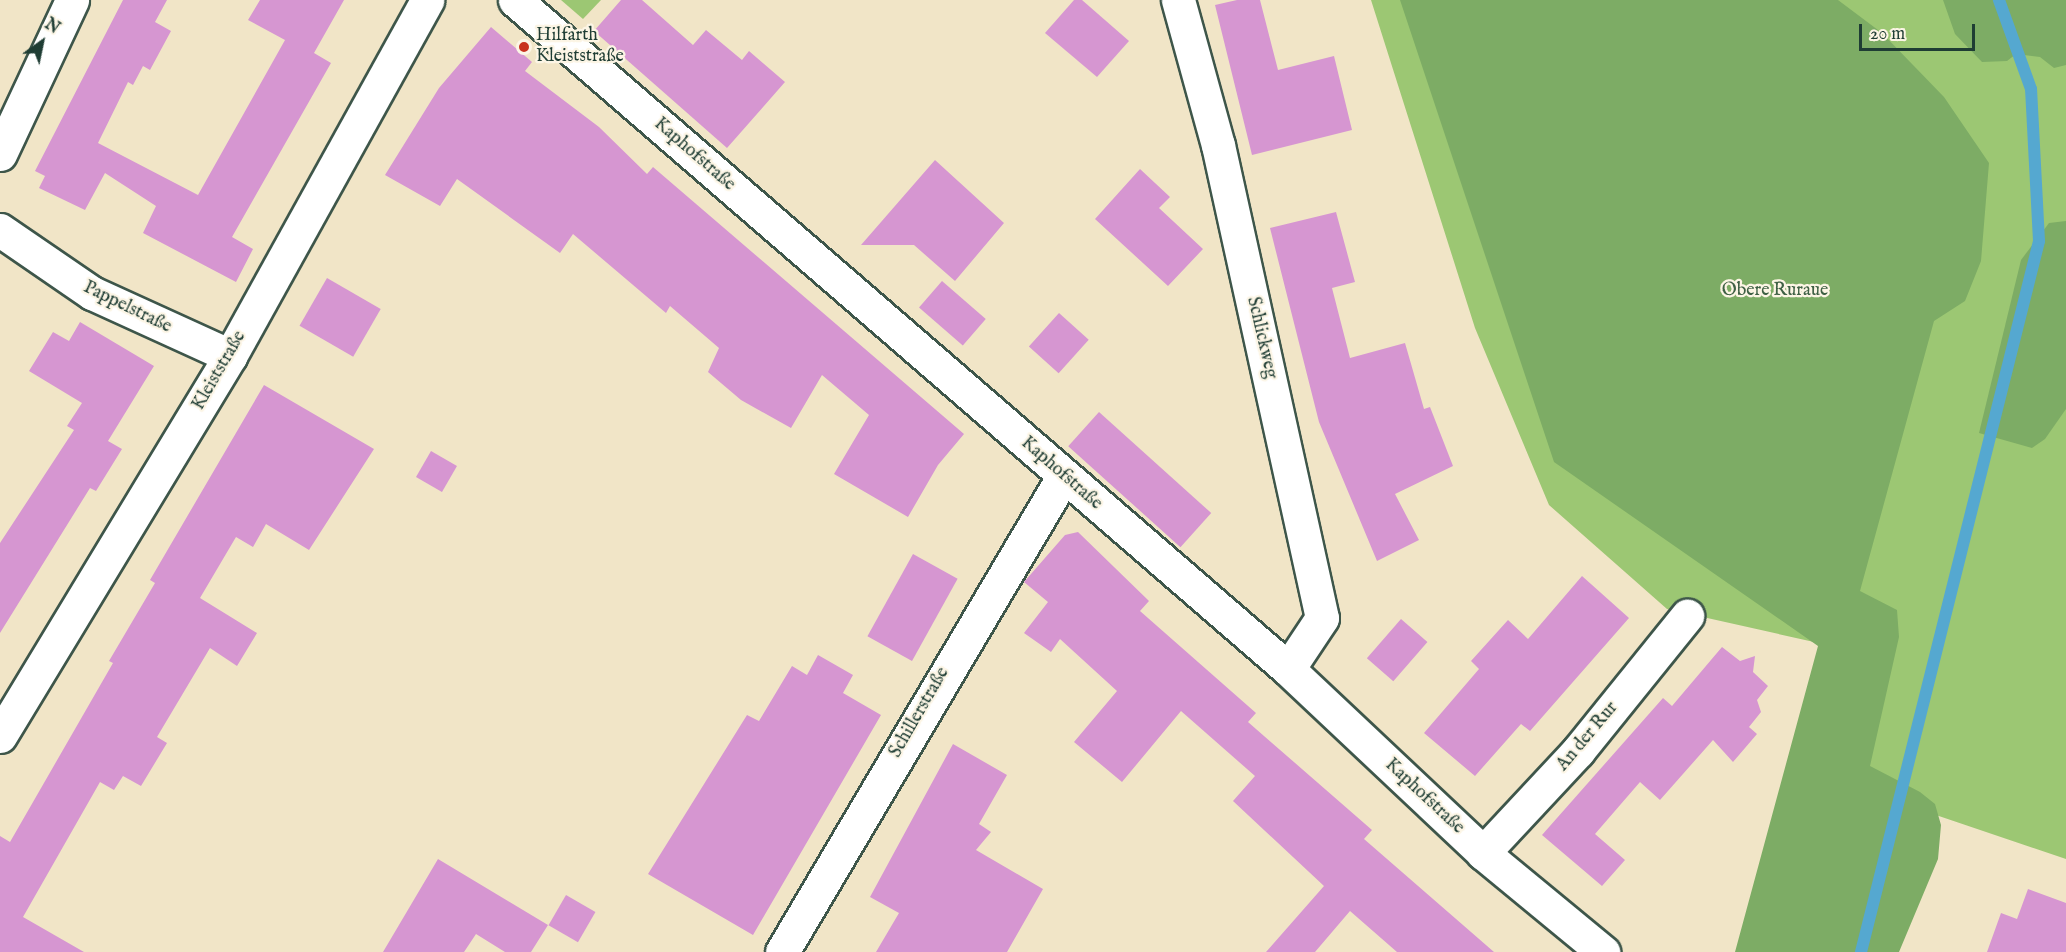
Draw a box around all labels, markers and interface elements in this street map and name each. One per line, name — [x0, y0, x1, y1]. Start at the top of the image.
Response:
north arrow — [12, 12, 72, 72]
scale bar — [1862, 12, 1978, 50]
text: N — [41, 15, 63, 39]
text: 20 m — [1870, 23, 1905, 46]
place label: Hilfarth Kleiststraße — [536, 26, 624, 68]
marker: Hilfarth Kleiststraße — [517, 40, 531, 54]
street label: Kaphofstraße — [649, 114, 739, 196]
street label: Pappelstraße — [79, 277, 175, 339]
park label: Obere Ruraue — [1722, 280, 1828, 302]
street label: Schlickweg — [1241, 295, 1281, 381]
street label: Kleiststraße — [189, 328, 251, 414]
street label: Kaphofstraße — [1016, 433, 1106, 515]
street label: Schillerstraße — [886, 664, 954, 762]
street label: An der Rur — [1553, 698, 1623, 776]
street label: Kaphofstraße — [1380, 755, 1468, 839]

